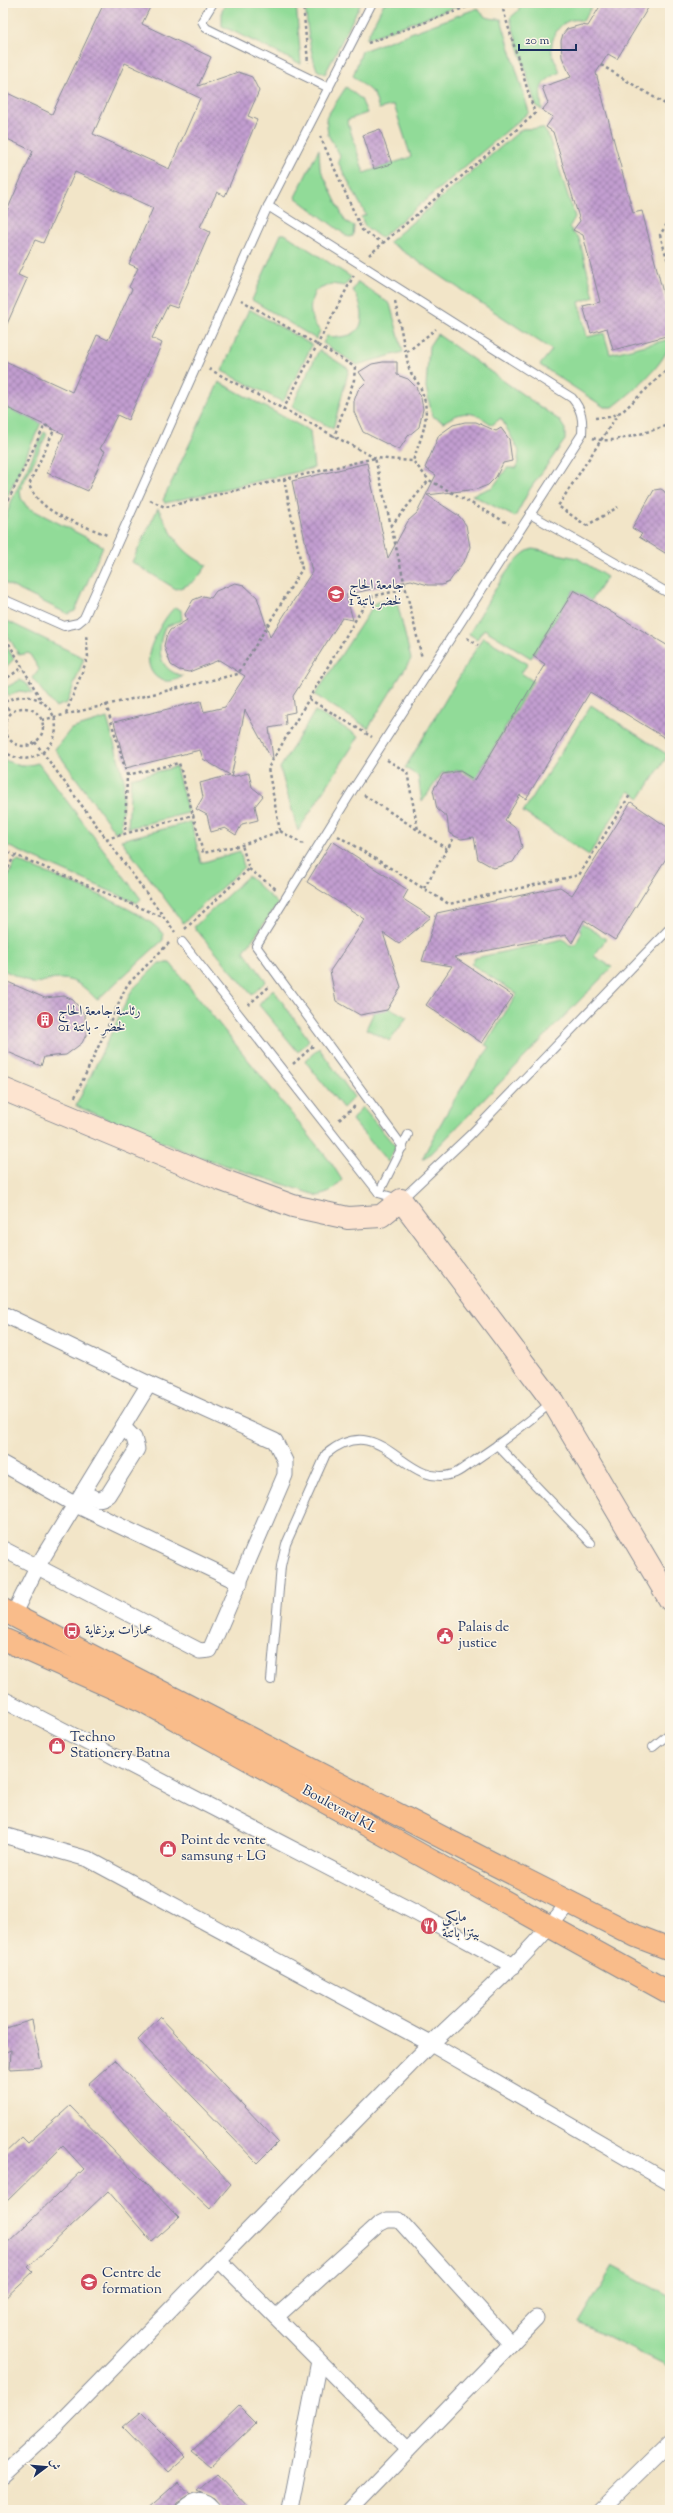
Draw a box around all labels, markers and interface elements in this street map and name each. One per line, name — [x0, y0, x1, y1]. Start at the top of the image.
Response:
scale bar — [519, 26, 576, 52]
text: 20 m — [525, 32, 550, 50]
place label: جامعة الحاج لخضر باتنة 1 — [349, 576, 404, 612]
school or university icon: جامعة الحاج لخضر باتنة 1 — [326, 584, 346, 604]
place label: رئاسة جامعة الحاج لخضر - باتنة 01 — [58, 1002, 141, 1038]
building icon: رئاسة جامعة الحاج لخضر - باتنة 01 — [35, 1010, 55, 1030]
place label: Palais de justice — [458, 1618, 509, 1654]
bus stop icon: عمارات بوزغاية — [62, 1621, 82, 1641]
place label: عمارات بوزغاية — [85, 1621, 153, 1641]
public building icon: Palais de justice — [435, 1626, 455, 1646]
place label: Techno Stationery Batna — [70, 1728, 171, 1764]
shop icon: Techno Stationery Batna — [47, 1736, 67, 1756]
street label: Boulevard KL — [298, 1781, 381, 1839]
place label: Point de vente samsung + LG — [181, 1831, 267, 1867]
shop icon: Point de vente samsung + LG — [158, 1839, 178, 1859]
place label: مايكي بيتزا باتنة — [442, 1908, 480, 1944]
restaurant icon: مايكي بيتزا باتنة — [419, 1916, 439, 1936]
place label: Centre de formation — [102, 2264, 162, 2300]
school or university icon: Centre de formation — [79, 2272, 99, 2292]
north arrow — [26, 2447, 66, 2487]
text: ش — [45, 2457, 64, 2472]

